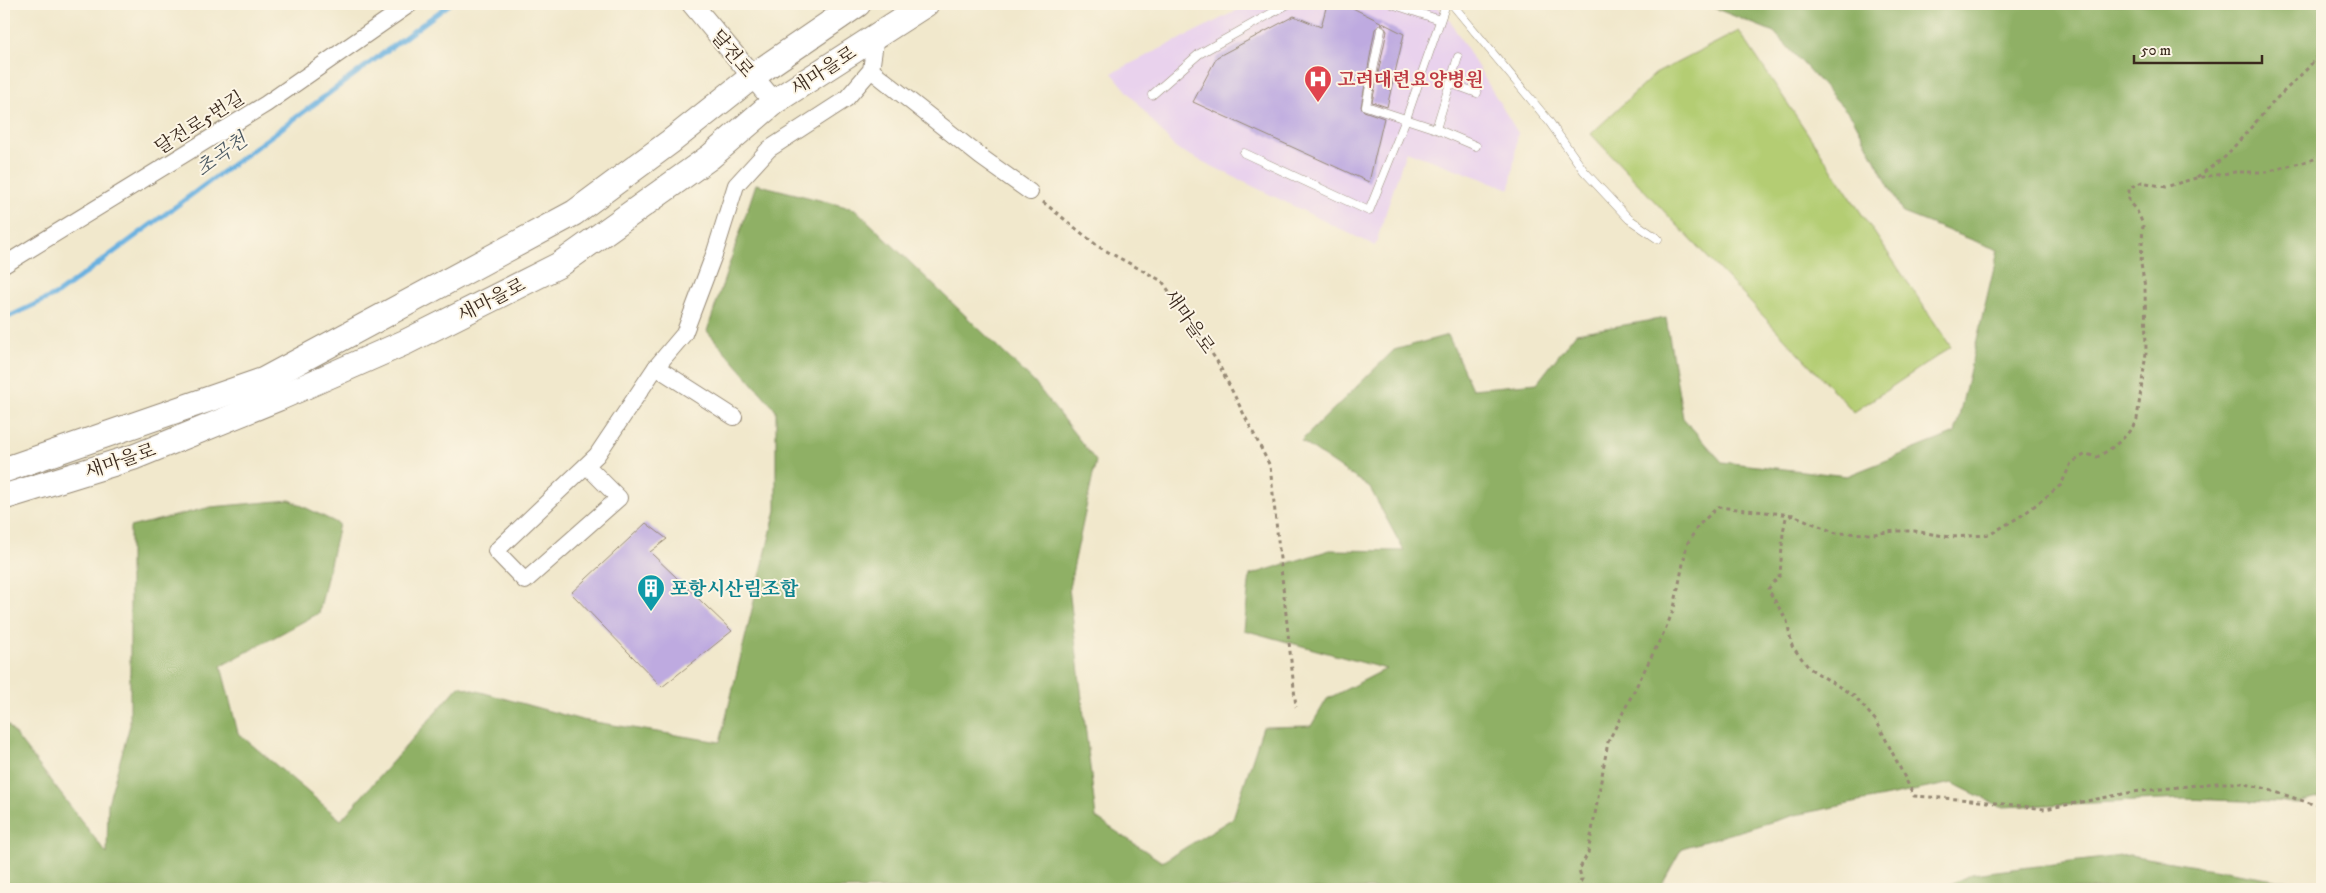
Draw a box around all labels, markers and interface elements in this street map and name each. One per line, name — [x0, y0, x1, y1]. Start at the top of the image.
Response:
street label: 달전로 — [705, 25, 758, 82]
scale bar — [2134, 32, 2261, 64]
text: 50 m — [2141, 41, 2171, 60]
street label: 새마을로 — [787, 42, 861, 101]
hospital icon: 고려대련요양병원 — [1303, 64, 1333, 103]
place label: 고려대련요양병원 — [1337, 69, 1484, 92]
street label: 달전로5번길 — [151, 87, 249, 160]
water label: 초곡천 — [191, 127, 254, 182]
street label: 새마을로 — [454, 273, 530, 327]
street label: 새마을로 — [1158, 285, 1219, 359]
street label: 새마을로 — [82, 439, 159, 484]
building icon: 포항시산림조합 — [636, 573, 666, 612]
place label: 포항시산림조합 — [670, 578, 799, 601]

